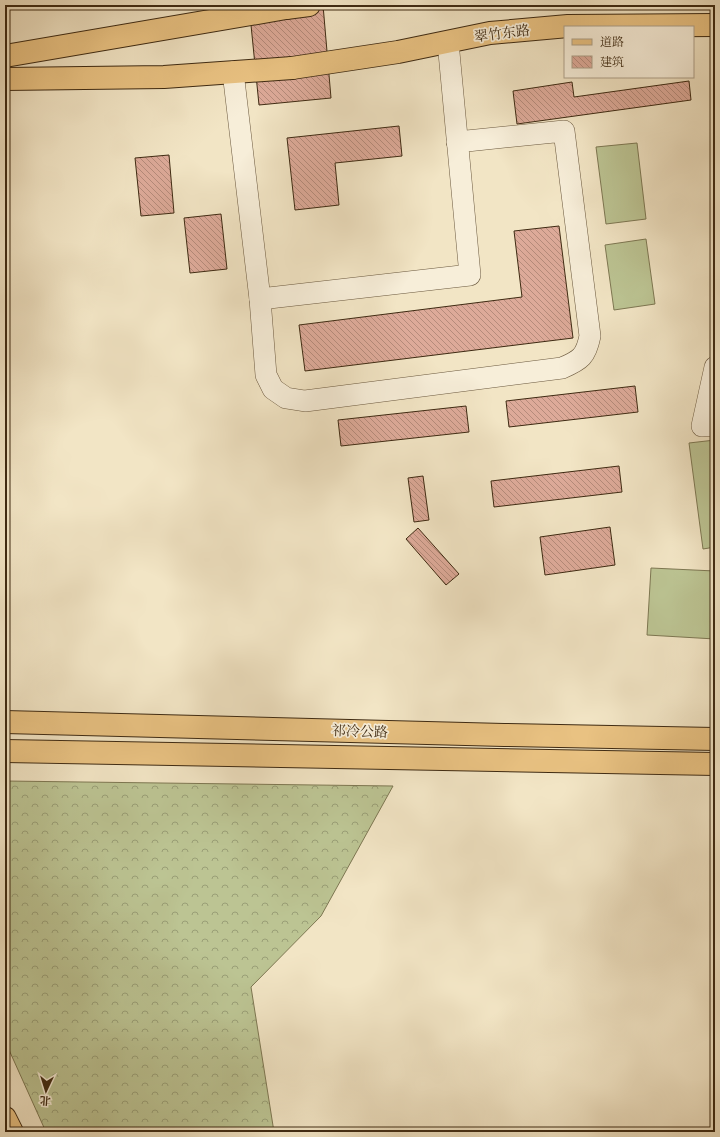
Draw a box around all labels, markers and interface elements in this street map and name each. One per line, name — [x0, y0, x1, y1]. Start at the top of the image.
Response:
street label: 翠竹东路 — [473, 22, 531, 46]
legend — [564, 26, 694, 78]
text: 道路 — [600, 35, 624, 50]
text: 建筑 — [600, 55, 624, 70]
street label: 祁冷公路 — [332, 722, 388, 742]
north arrow — [26, 1071, 66, 1111]
text: 北 — [39, 1093, 51, 1107]

